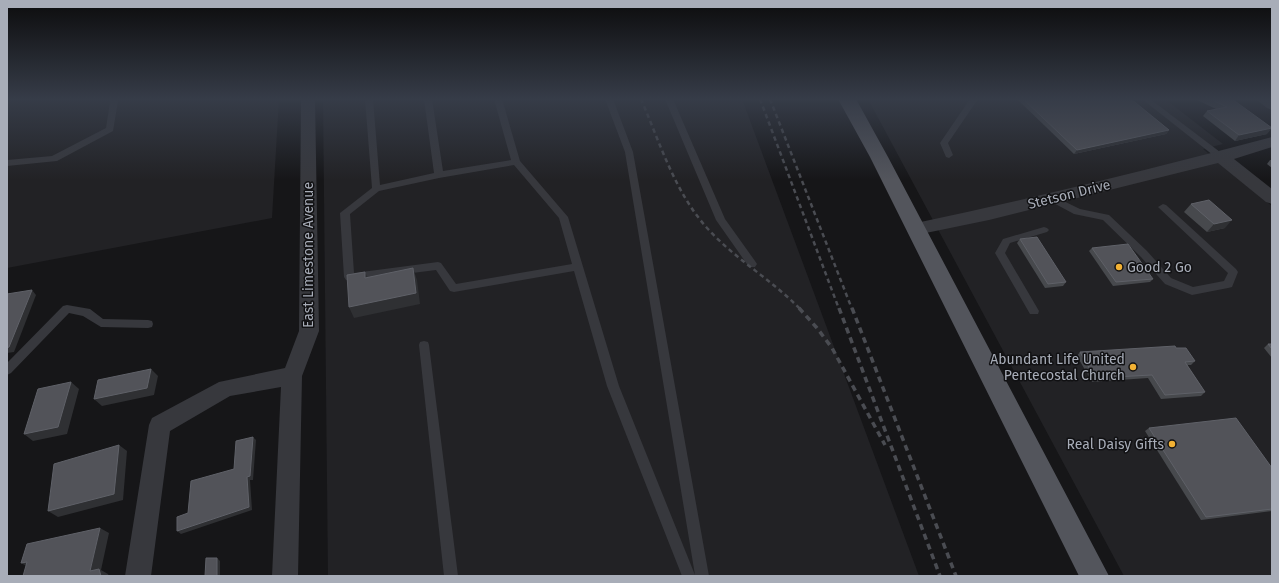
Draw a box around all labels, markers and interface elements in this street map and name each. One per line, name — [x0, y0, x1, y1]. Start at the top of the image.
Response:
street label: Stetson Drive — [1026, 176, 1112, 213]
street label: East Limestone Avenue — [300, 182, 317, 328]
place label: Good 2 Go — [1127, 259, 1192, 276]
marker: Good 2 Go — [1114, 262, 1124, 272]
place label: Abundant Life United Pentecostal Church — [990, 351, 1125, 384]
marker: Abundant Life United Pentecostal Church — [1128, 362, 1138, 372]
place label: Real Daisy Gifts — [1067, 436, 1164, 453]
marker: Real Daisy Gifts — [1167, 439, 1177, 449]

